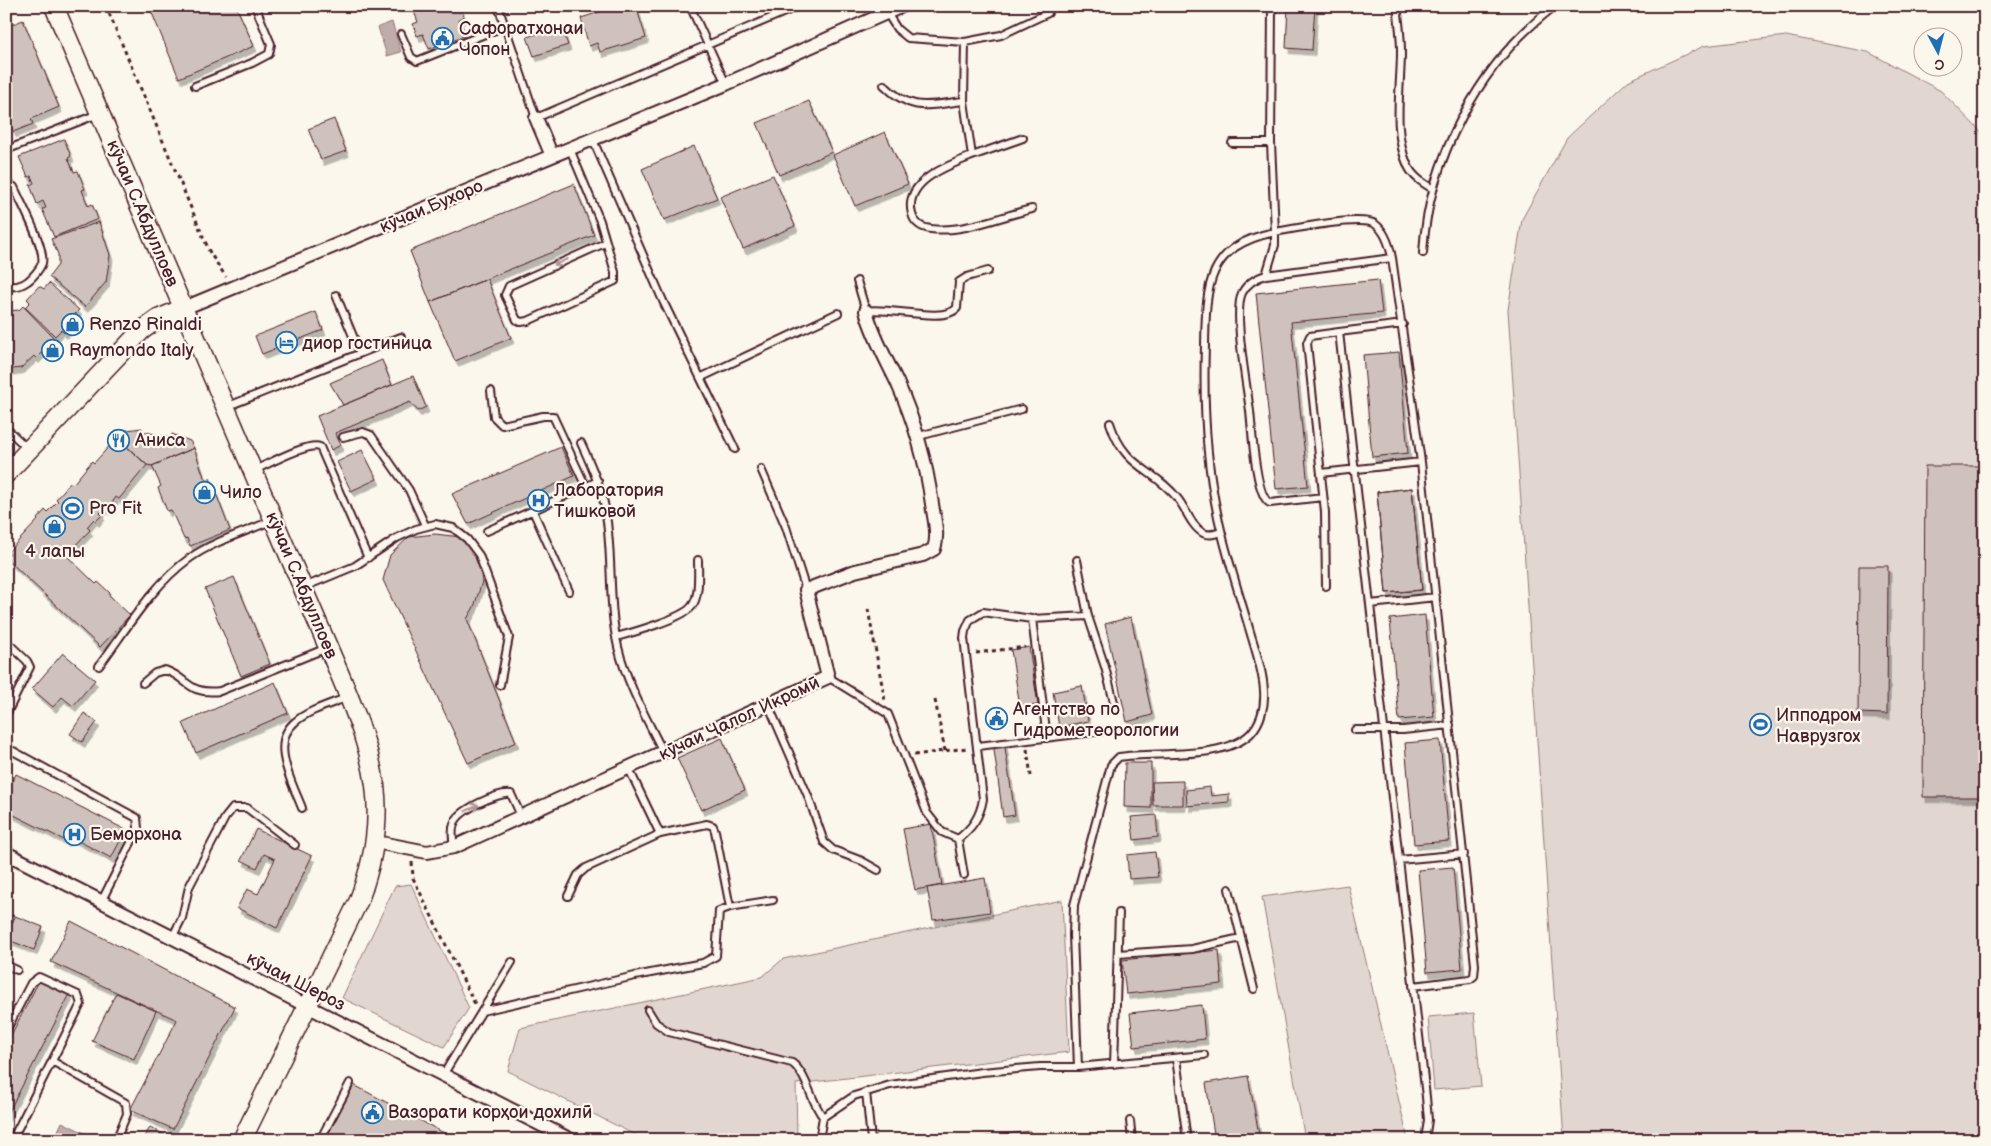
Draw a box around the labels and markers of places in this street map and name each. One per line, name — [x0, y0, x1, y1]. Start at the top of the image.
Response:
place label: Сафоратхонаи Чопон — [459, 18, 584, 60]
public building icon: Сафоратхонаи Чопон — [431, 26, 455, 50]
shop icon: Renzo Rinaldi — [61, 312, 85, 336]
place label: Renzo Rinaldi — [89, 314, 202, 335]
hotel icon: диор гостиница — [274, 331, 298, 355]
place label: диор гостиница — [302, 333, 432, 354]
shop icon: Raymondo Italy — [41, 338, 65, 362]
place label: Raymondo Italy — [69, 340, 195, 361]
restaurant icon: Аниса — [107, 428, 131, 452]
place label: Аниса — [134, 430, 186, 451]
shop icon: Чило — [192, 480, 216, 504]
place label: Лаборатория Тишковой — [553, 480, 664, 522]
place label: Чило — [220, 482, 262, 503]
hospital icon: Лаборатория Тишковой — [526, 488, 550, 512]
sports icon: Pro Fit — [61, 496, 85, 520]
place label: Pro Fit — [89, 498, 142, 519]
shop icon: 4 лапы — [43, 514, 67, 538]
place label: 4 лапы — [25, 541, 85, 562]
place label: Агентство по Гидрометеорологии — [1012, 699, 1179, 741]
place label: Ипподром Наврузгох — [1776, 705, 1861, 747]
public building icon: Агентство по Гидрометеорологии — [985, 707, 1009, 731]
sports icon: Ипподром Наврузгох — [1748, 713, 1772, 737]
hospital icon: Беморхона — [62, 822, 86, 846]
place label: Беморхона — [90, 824, 182, 845]
public building icon: Вазорати корҳои дохилӣ — [360, 1100, 384, 1124]
place label: Вазорати корҳои дохилӣ — [388, 1102, 592, 1123]

